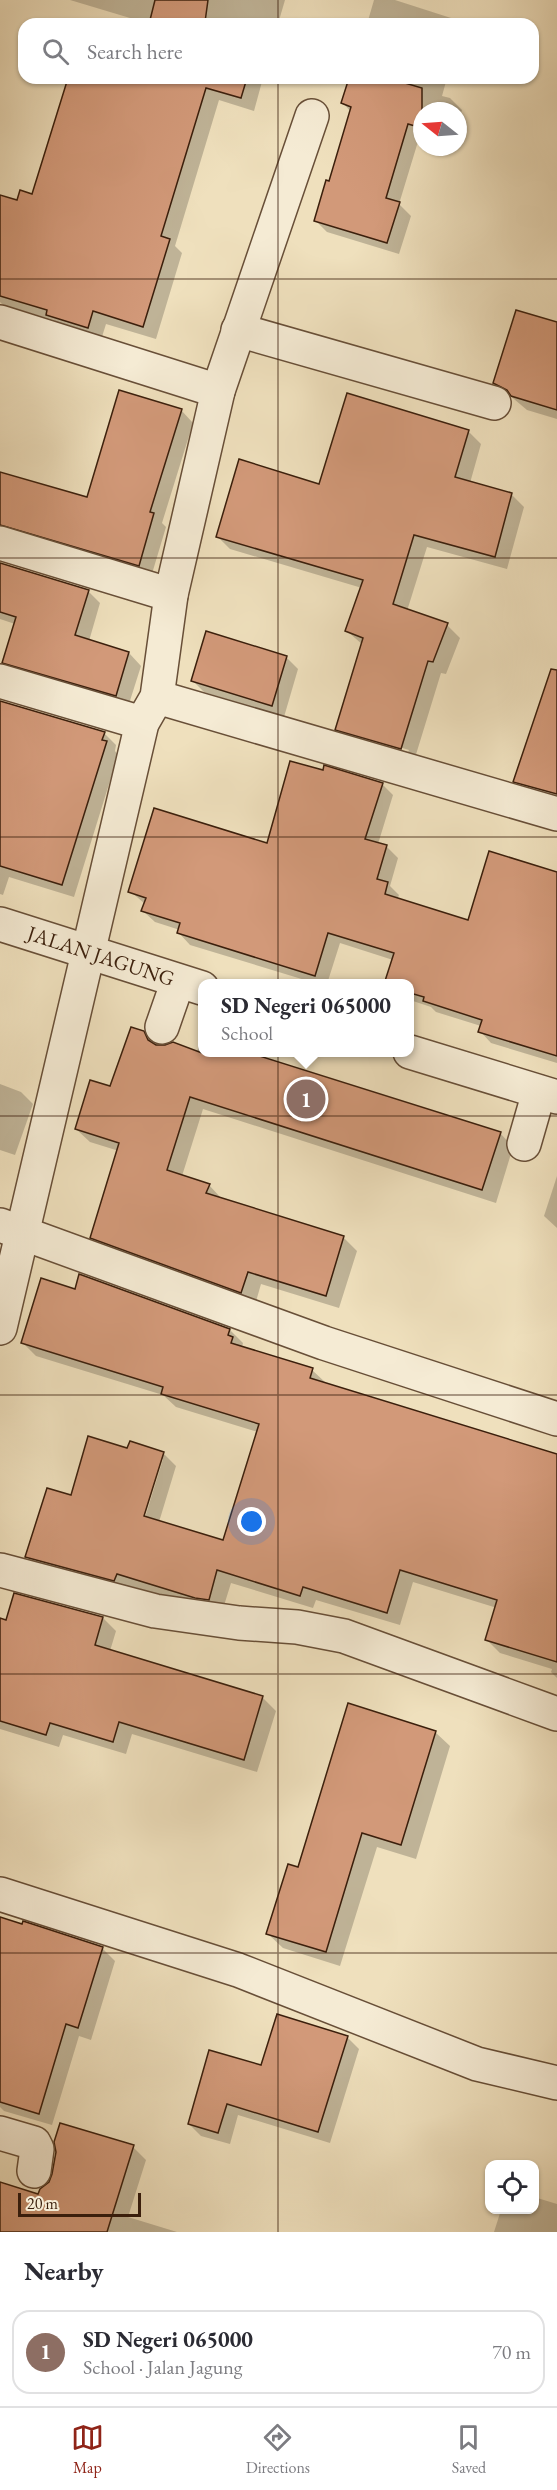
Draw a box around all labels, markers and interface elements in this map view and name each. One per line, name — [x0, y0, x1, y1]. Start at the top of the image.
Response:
search box — [18, 18, 539, 84]
icon: search — [39, 35, 72, 68]
text: Search here — [87, 37, 182, 66]
north arrow — [413, 102, 467, 156]
street label: JALAN JAGUNG — [22, 918, 178, 992]
popup — [198, 979, 414, 1057]
text: SD Negeri 065000 — [221, 991, 391, 1020]
text: School — [221, 1020, 273, 1046]
pin: 1 — [286, 1076, 326, 1122]
your location — [237, 1507, 266, 1536]
map controls — [485, 2160, 539, 2214]
button: locate — [485, 2160, 539, 2214]
scale bar — [18, 2190, 141, 2218]
text: 20 m — [27, 2193, 58, 2214]
text: Nearby — [24, 2254, 104, 2288]
text: SD Negeri 065000 — [83, 2325, 253, 2354]
text: 1 — [40, 2339, 51, 2365]
text: 70 m — [492, 2339, 531, 2365]
text: School · Jalan Jagung — [83, 2354, 242, 2380]
tab: Map — [71, 2421, 104, 2478]
tab: Directions — [246, 2421, 310, 2478]
tab: Saved — [452, 2421, 486, 2478]

